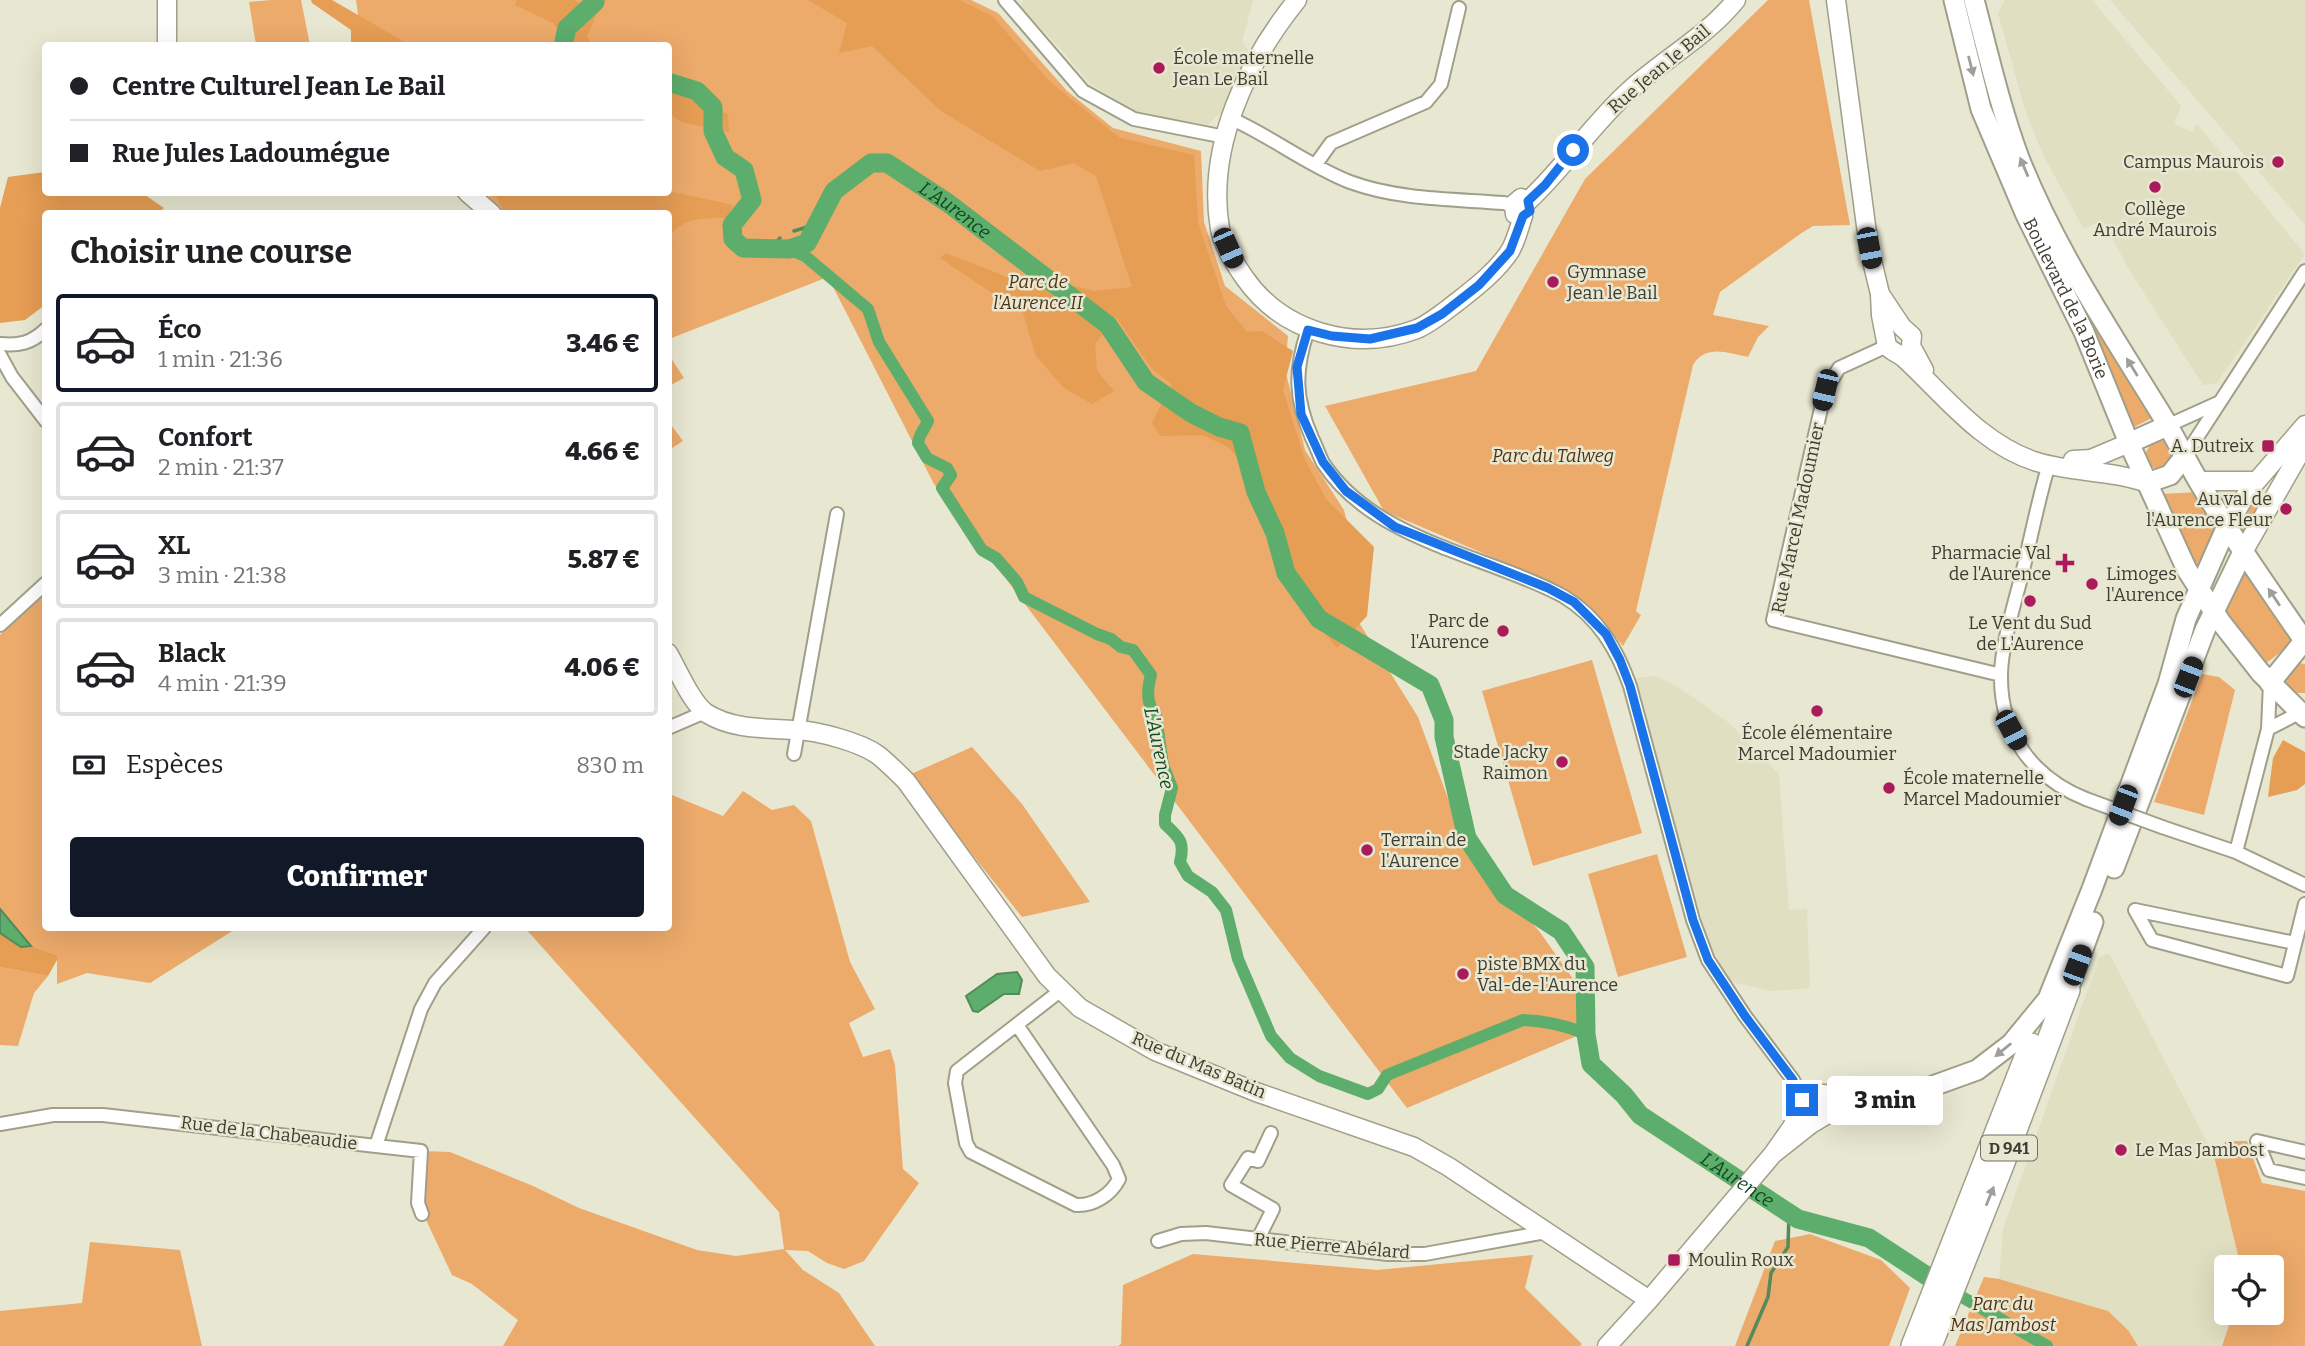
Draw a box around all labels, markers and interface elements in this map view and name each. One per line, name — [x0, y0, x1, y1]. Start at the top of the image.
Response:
street label: Rue Jean le Bail — [1603, 20, 1715, 118]
place label: École maternelle Jean Le Bail — [1172, 46, 1314, 90]
one-way arrow — [1965, 55, 1976, 77]
marker: École maternelle Jean Le Bail — [1151, 60, 1167, 76]
text: Centre Culturel Jean Le Bail — [112, 71, 445, 102]
route start — [1557, 134, 1589, 166]
text: Rue Jules Ladoumégue — [112, 138, 390, 169]
place label: Campus Maurois — [2123, 151, 2264, 173]
marker: Campus Maurois — [2270, 154, 2286, 170]
one-way arrow — [2018, 157, 2029, 178]
water label: L'Aurence — [915, 176, 996, 244]
marker: Collège André Maurois — [2147, 179, 2163, 195]
place label: Collège André Maurois — [2093, 198, 2217, 241]
street label: Boulevard de la Borie — [2018, 214, 2113, 382]
car — [1210, 225, 1247, 271]
car — [1855, 225, 1884, 271]
text: Choisir une course — [70, 233, 352, 271]
place label: Gymnase Jean le Bail — [1566, 261, 1658, 304]
park label: Parc de l'Aurence II — [993, 271, 1083, 314]
marker: Gymnase Jean le Bail — [1545, 274, 1561, 290]
icon: car — [74, 312, 137, 375]
text: Éco — [158, 314, 201, 345]
text: 3.46 € — [566, 328, 640, 359]
text: 1 min · 21:36 — [158, 345, 283, 373]
one-way arrow — [2125, 357, 2138, 377]
car — [1811, 367, 1840, 413]
icon: car — [74, 420, 137, 483]
street label: Rue Marcel Madoumier — [1767, 420, 1829, 616]
text: Confort — [158, 422, 253, 453]
place label: A. Dutreix — [2171, 435, 2254, 457]
text: 4.66 € — [565, 436, 640, 467]
marker: A. Dutreix — [2260, 438, 2276, 454]
park label: Parc du Talweg — [1492, 445, 1614, 467]
text: 2 min · 21:37 — [158, 453, 284, 481]
place label: Au val de l'Aurence Fleur — [2146, 488, 2272, 531]
marker: Au val de l'Aurence Fleur — [2278, 501, 2294, 517]
icon: car — [74, 528, 137, 591]
text: XL — [158, 530, 190, 561]
place label: Pharmacie Val de l'Aurence — [1931, 542, 2051, 585]
text: 5.87 € — [567, 544, 640, 575]
marker: Pharmacie Val de l'Aurence — [2057, 555, 2073, 571]
text: 3 min · 21:38 — [158, 561, 287, 589]
place label: Limoges l'Aurence — [2106, 563, 2184, 606]
marker: Limoges l'Aurence — [2084, 576, 2100, 592]
one-way arrow — [2268, 587, 2281, 607]
marker: Le Vent du Sud de L'Aurence — [2022, 593, 2038, 609]
place label: Parc de l'Aurence — [1411, 610, 1489, 653]
place label: Le Vent du Sud de L'Aurence — [1968, 612, 2092, 655]
marker: Parc de l'Aurence — [1495, 623, 1511, 639]
icon: car — [74, 636, 137, 699]
text: Black — [158, 638, 226, 669]
text: 4.06 € — [565, 652, 640, 683]
car — [2171, 654, 2206, 700]
text: 4 min · 21:39 — [158, 669, 287, 697]
marker: École élémentaire Marcel Madoumier — [1809, 703, 1825, 719]
water label: L'Aurence — [1139, 705, 1179, 792]
car — [1992, 707, 2031, 753]
place label: École élémentaire Marcel Madoumier — [1738, 721, 1896, 765]
place label: Stade Jacky Raimon — [1453, 741, 1549, 784]
icon: cash — [70, 746, 108, 784]
text: Espèces — [126, 749, 223, 780]
text: 830 m — [576, 751, 644, 779]
marker: Stade Jacky Raimon — [1554, 754, 1570, 770]
place label: École maternelle Marcel Madoumier — [1903, 766, 2062, 810]
marker: École maternelle Marcel Madoumier — [1881, 780, 1897, 796]
car — [2106, 782, 2141, 828]
place label: Terrain de l'Aurence — [1381, 829, 1466, 872]
button: Confirmer — [70, 837, 644, 917]
marker: Terrain de l'Aurence — [1359, 842, 1375, 858]
car — [2060, 942, 2095, 988]
place label: piste BMX du Val-de-l'Aurence — [1477, 953, 1618, 996]
marker: piste BMX du Val-de-l'Aurence — [1455, 966, 1471, 982]
street label: Rue du Mas Batin — [1129, 1027, 1270, 1103]
one-way arrow — [1994, 1042, 2011, 1057]
callout: 3 min — [1826, 1076, 1942, 1124]
route end — [1786, 1084, 1818, 1116]
text: 3 min — [1854, 1086, 1916, 1114]
street label: Rue de la Chabeaudie — [179, 1111, 359, 1155]
road number: D 941 — [1981, 1136, 2037, 1160]
place label: Le Mas Jambost — [2135, 1139, 2265, 1161]
marker: Le Mas Jambost — [2113, 1142, 2129, 1158]
water label: L'Aurence — [1697, 1147, 1779, 1212]
one-way arrow — [1984, 1185, 1995, 1206]
street label: Rue Pierre Abélard — [1253, 1228, 1411, 1264]
place label: Moulin Roux — [1688, 1249, 1794, 1271]
marker: Moulin Roux — [1666, 1252, 1682, 1268]
map controls — [2214, 1255, 2284, 1325]
button: locate — [2214, 1255, 2284, 1325]
park label: Parc du Mas Jambost — [1950, 1293, 2057, 1336]

